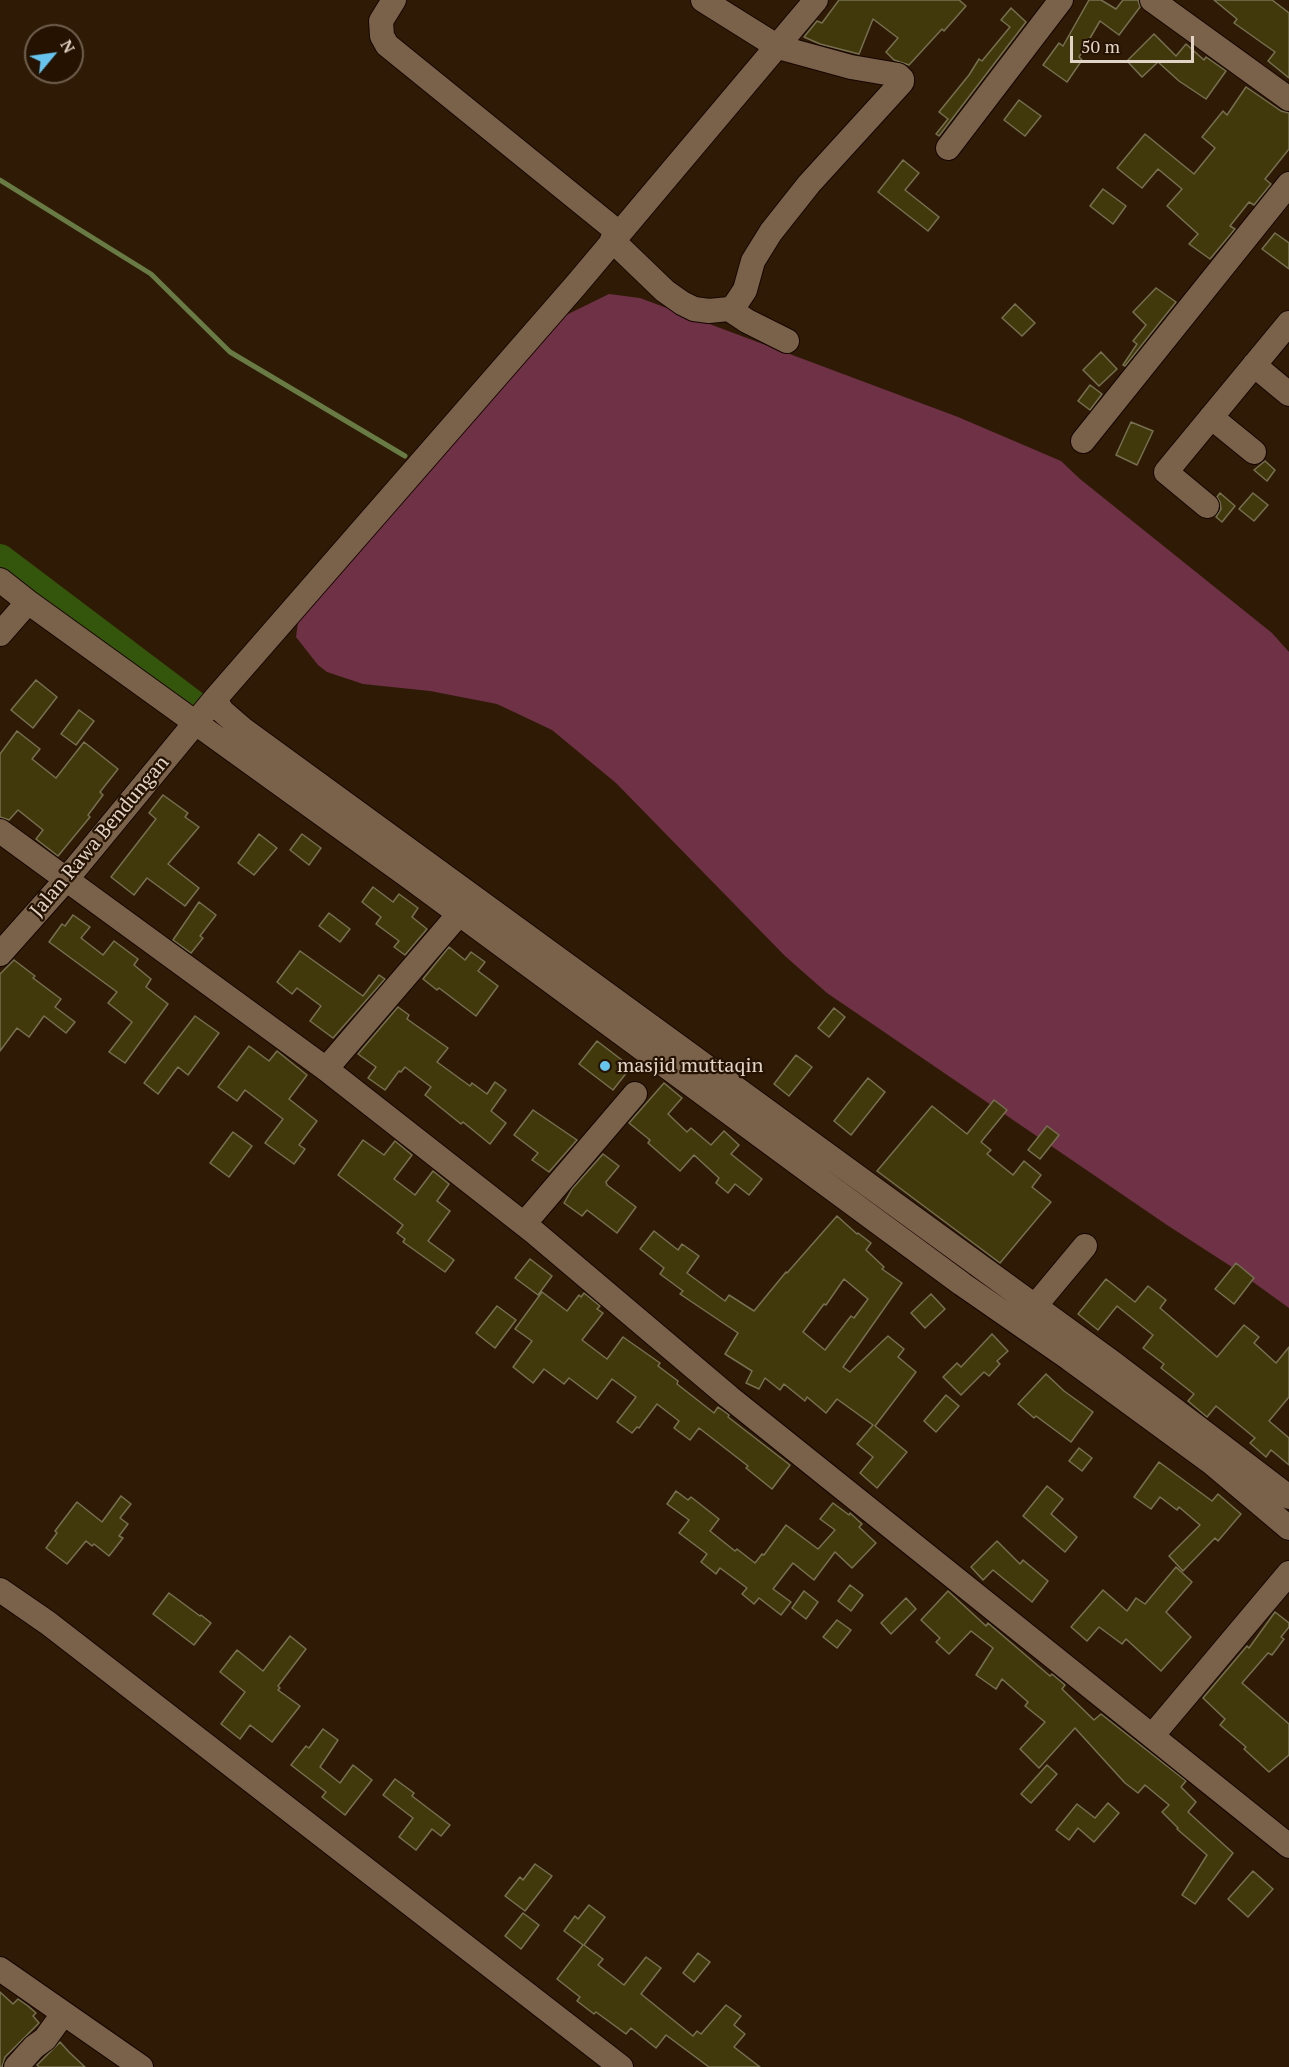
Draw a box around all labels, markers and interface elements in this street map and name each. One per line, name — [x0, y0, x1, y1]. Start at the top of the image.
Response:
north arrow — [24, 24, 84, 84]
scale bar — [1073, 24, 1198, 62]
text: 50 m — [1081, 34, 1120, 58]
text: N — [55, 36, 81, 57]
street label: Jalan Rawa Bendungan — [25, 751, 175, 923]
place label: masjid muttaqin — [617, 1054, 763, 1078]
marker: masjid muttaqin — [598, 1059, 612, 1073]

